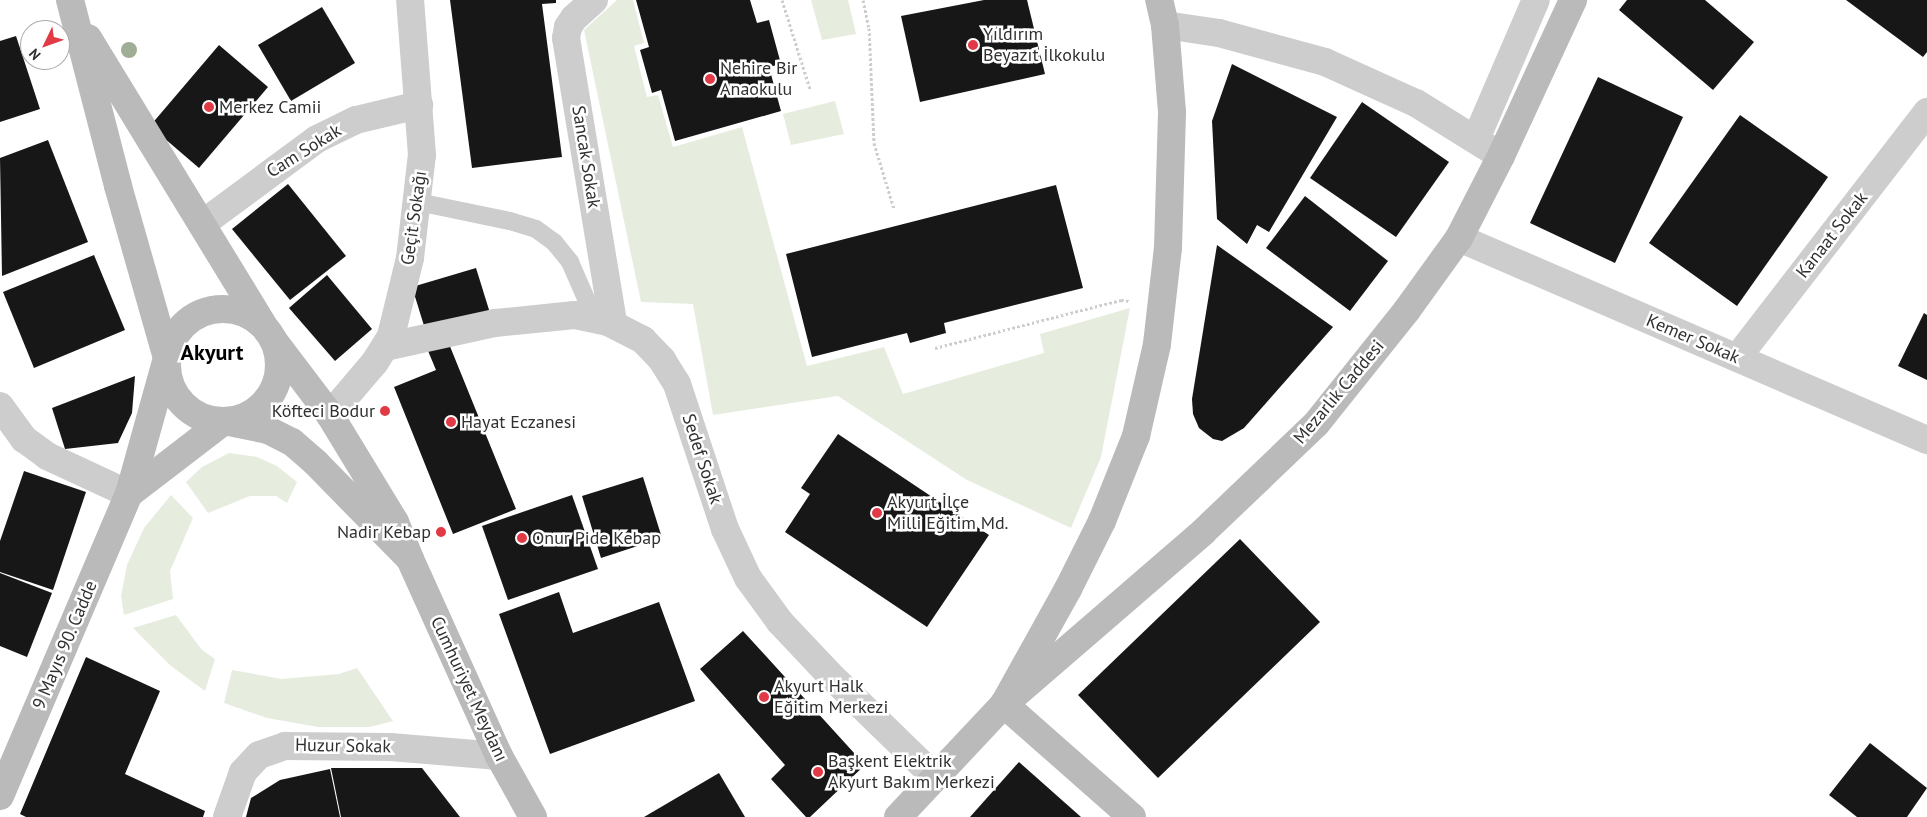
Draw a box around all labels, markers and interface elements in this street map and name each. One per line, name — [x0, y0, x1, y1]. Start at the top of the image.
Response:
north arrow — [20, 20, 70, 70]
place label: Yıldırım Beyazıt İlkokulu — [983, 24, 1105, 66]
marker: Yıldırım Beyazıt İlkokulu — [967, 39, 979, 51]
text: N — [25, 45, 44, 64]
place label: Nehire Bir Anaokulu — [720, 58, 797, 100]
marker: Nehire Bir Anaokulu — [704, 73, 716, 85]
place label: Merkez Camii — [219, 96, 322, 118]
marker: Merkez Camii — [203, 101, 215, 113]
street label: Sancak Sokak — [567, 104, 605, 210]
street label: Cam Sokak — [263, 120, 345, 182]
street label: Geçit Sokağı — [397, 169, 431, 267]
street label: Kanaat Sokak — [1792, 188, 1872, 282]
street label: Kemer Sokak — [1643, 310, 1743, 368]
street label: Mezarlık Caddesi — [1289, 335, 1389, 449]
district label: Akyurt — [181, 340, 243, 366]
place label: Köfteci Bodur — [272, 400, 375, 422]
marker: Köfteci Bodur — [379, 405, 391, 417]
place label: Hayat Eczanesi — [461, 411, 576, 433]
street label: Sedef Sokak — [677, 411, 727, 507]
marker: Hayat Eczanesi — [445, 416, 457, 428]
place label: Akyurt İlçe Milli Eğitim Md. — [887, 492, 1008, 534]
marker: Akyurt İlçe Milli Eğitim Md. — [871, 507, 883, 519]
place label: Nadir Kebap — [337, 521, 431, 543]
marker: Nadir Kebap — [435, 526, 447, 538]
place label: Onur Pide Kebap — [532, 527, 661, 549]
marker: Onur Pide Kebap — [516, 532, 528, 544]
street label: 9 Mayıs 90. Cadde — [28, 577, 102, 713]
street label: Cumhuriyet Meydanı — [426, 613, 512, 765]
place label: Akyurt Halk Eğitim Merkezi — [774, 676, 888, 719]
marker: Akyurt Halk Eğitim Merkezi — [758, 691, 770, 703]
street label: Huzur Sokak — [295, 734, 391, 758]
place label: Başkent Elektrik Akyurt Bakım Merkezi — [828, 751, 995, 794]
marker: Başkent Elektrik Akyurt Bakım Merkezi — [812, 766, 824, 778]

